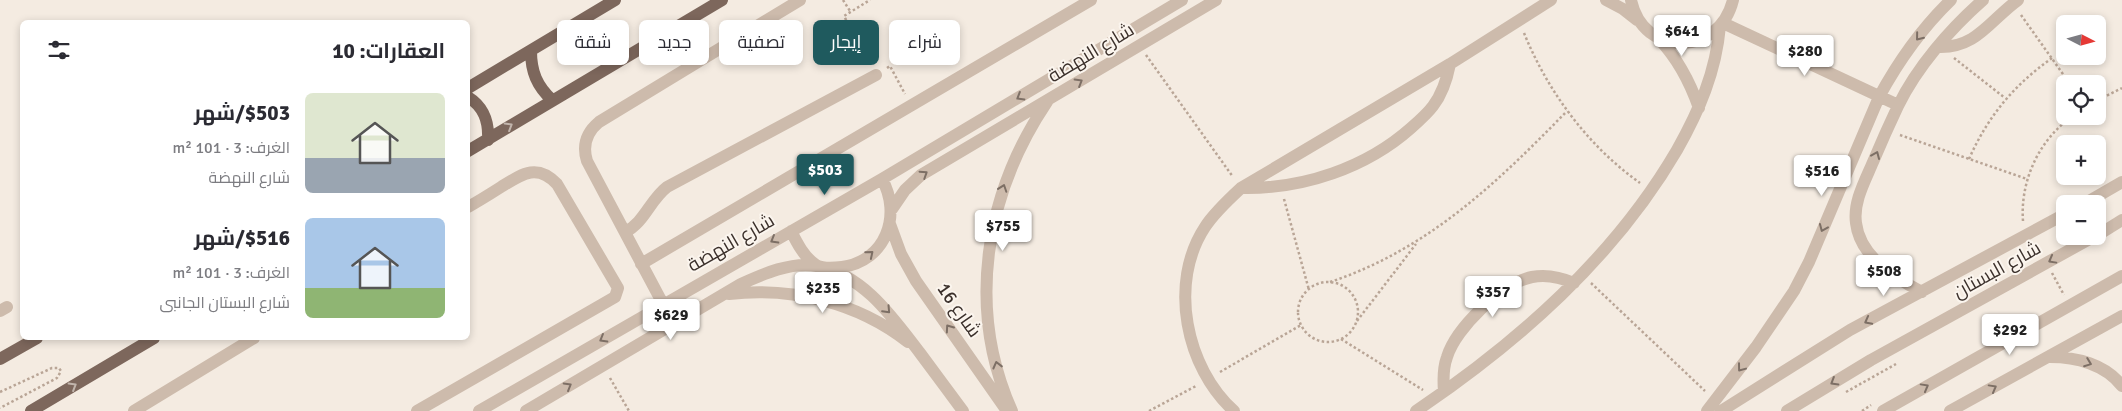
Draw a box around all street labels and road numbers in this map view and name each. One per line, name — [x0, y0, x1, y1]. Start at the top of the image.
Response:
street label: شارع النهضة — [1043, 18, 1139, 89]
street label: شارع النهضة — [683, 208, 779, 278]
street label: شارع البستان — [1949, 236, 2046, 305]
street label: شارع 16 — [931, 278, 986, 343]

